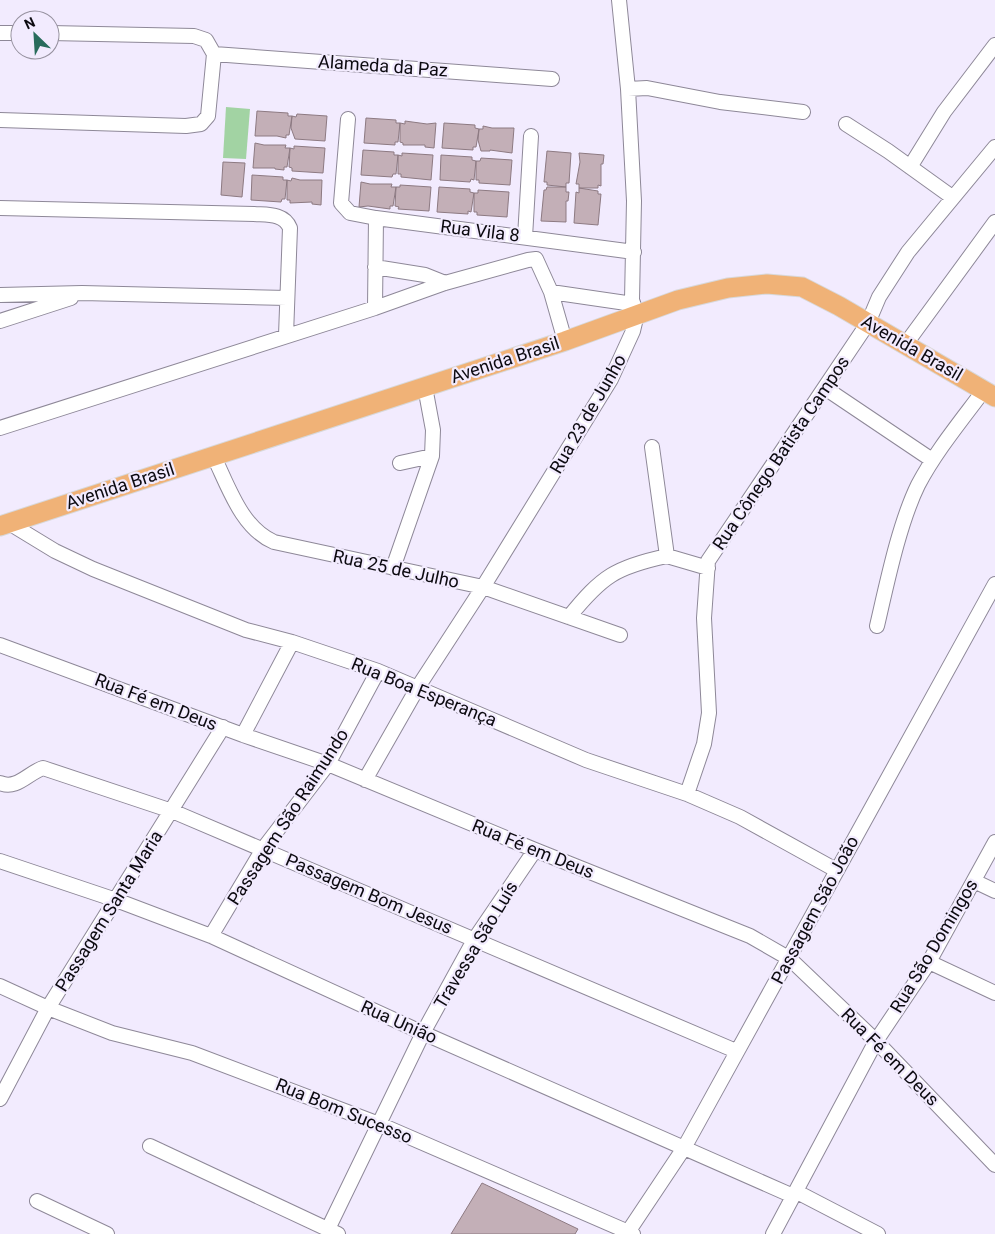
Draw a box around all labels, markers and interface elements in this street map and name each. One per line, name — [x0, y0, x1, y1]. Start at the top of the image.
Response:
north arrow — [10, 10, 60, 60]
text: N — [22, 14, 37, 33]
street label: Alameda da Paz — [317, 50, 449, 81]
street label: Rua Vila 8 — [439, 215, 521, 246]
street label: Avenida Brasil — [858, 310, 966, 385]
street label: Avenida Brasil — [448, 332, 562, 387]
street label: Rua 23 de Junho — [545, 350, 630, 477]
street label: Rua Cônego Batista Campos — [708, 352, 853, 554]
street label: Avenida Brasil — [63, 458, 177, 513]
street label: Rua 25 de Julho — [331, 545, 461, 592]
street label: Rua Boa Esperança — [348, 653, 500, 730]
street label: Rua Fé em Deus — [92, 669, 220, 735]
street label: Passagem São Raimundo — [223, 725, 352, 909]
street label: Rua Fé em Deus — [469, 815, 597, 883]
street label: Passagem Santa Maria — [50, 826, 167, 995]
street label: Passagem São João — [767, 832, 863, 987]
street label: Passagem Bom Jesus — [283, 849, 456, 938]
street label: Rua São Domingos — [885, 875, 982, 1016]
street label: Travessa São Luís — [429, 877, 522, 1012]
street label: Rua União — [358, 995, 441, 1048]
street label: Rua Fé em Deus — [837, 1003, 944, 1110]
street label: Rua Bom Sucesso — [273, 1074, 416, 1148]

